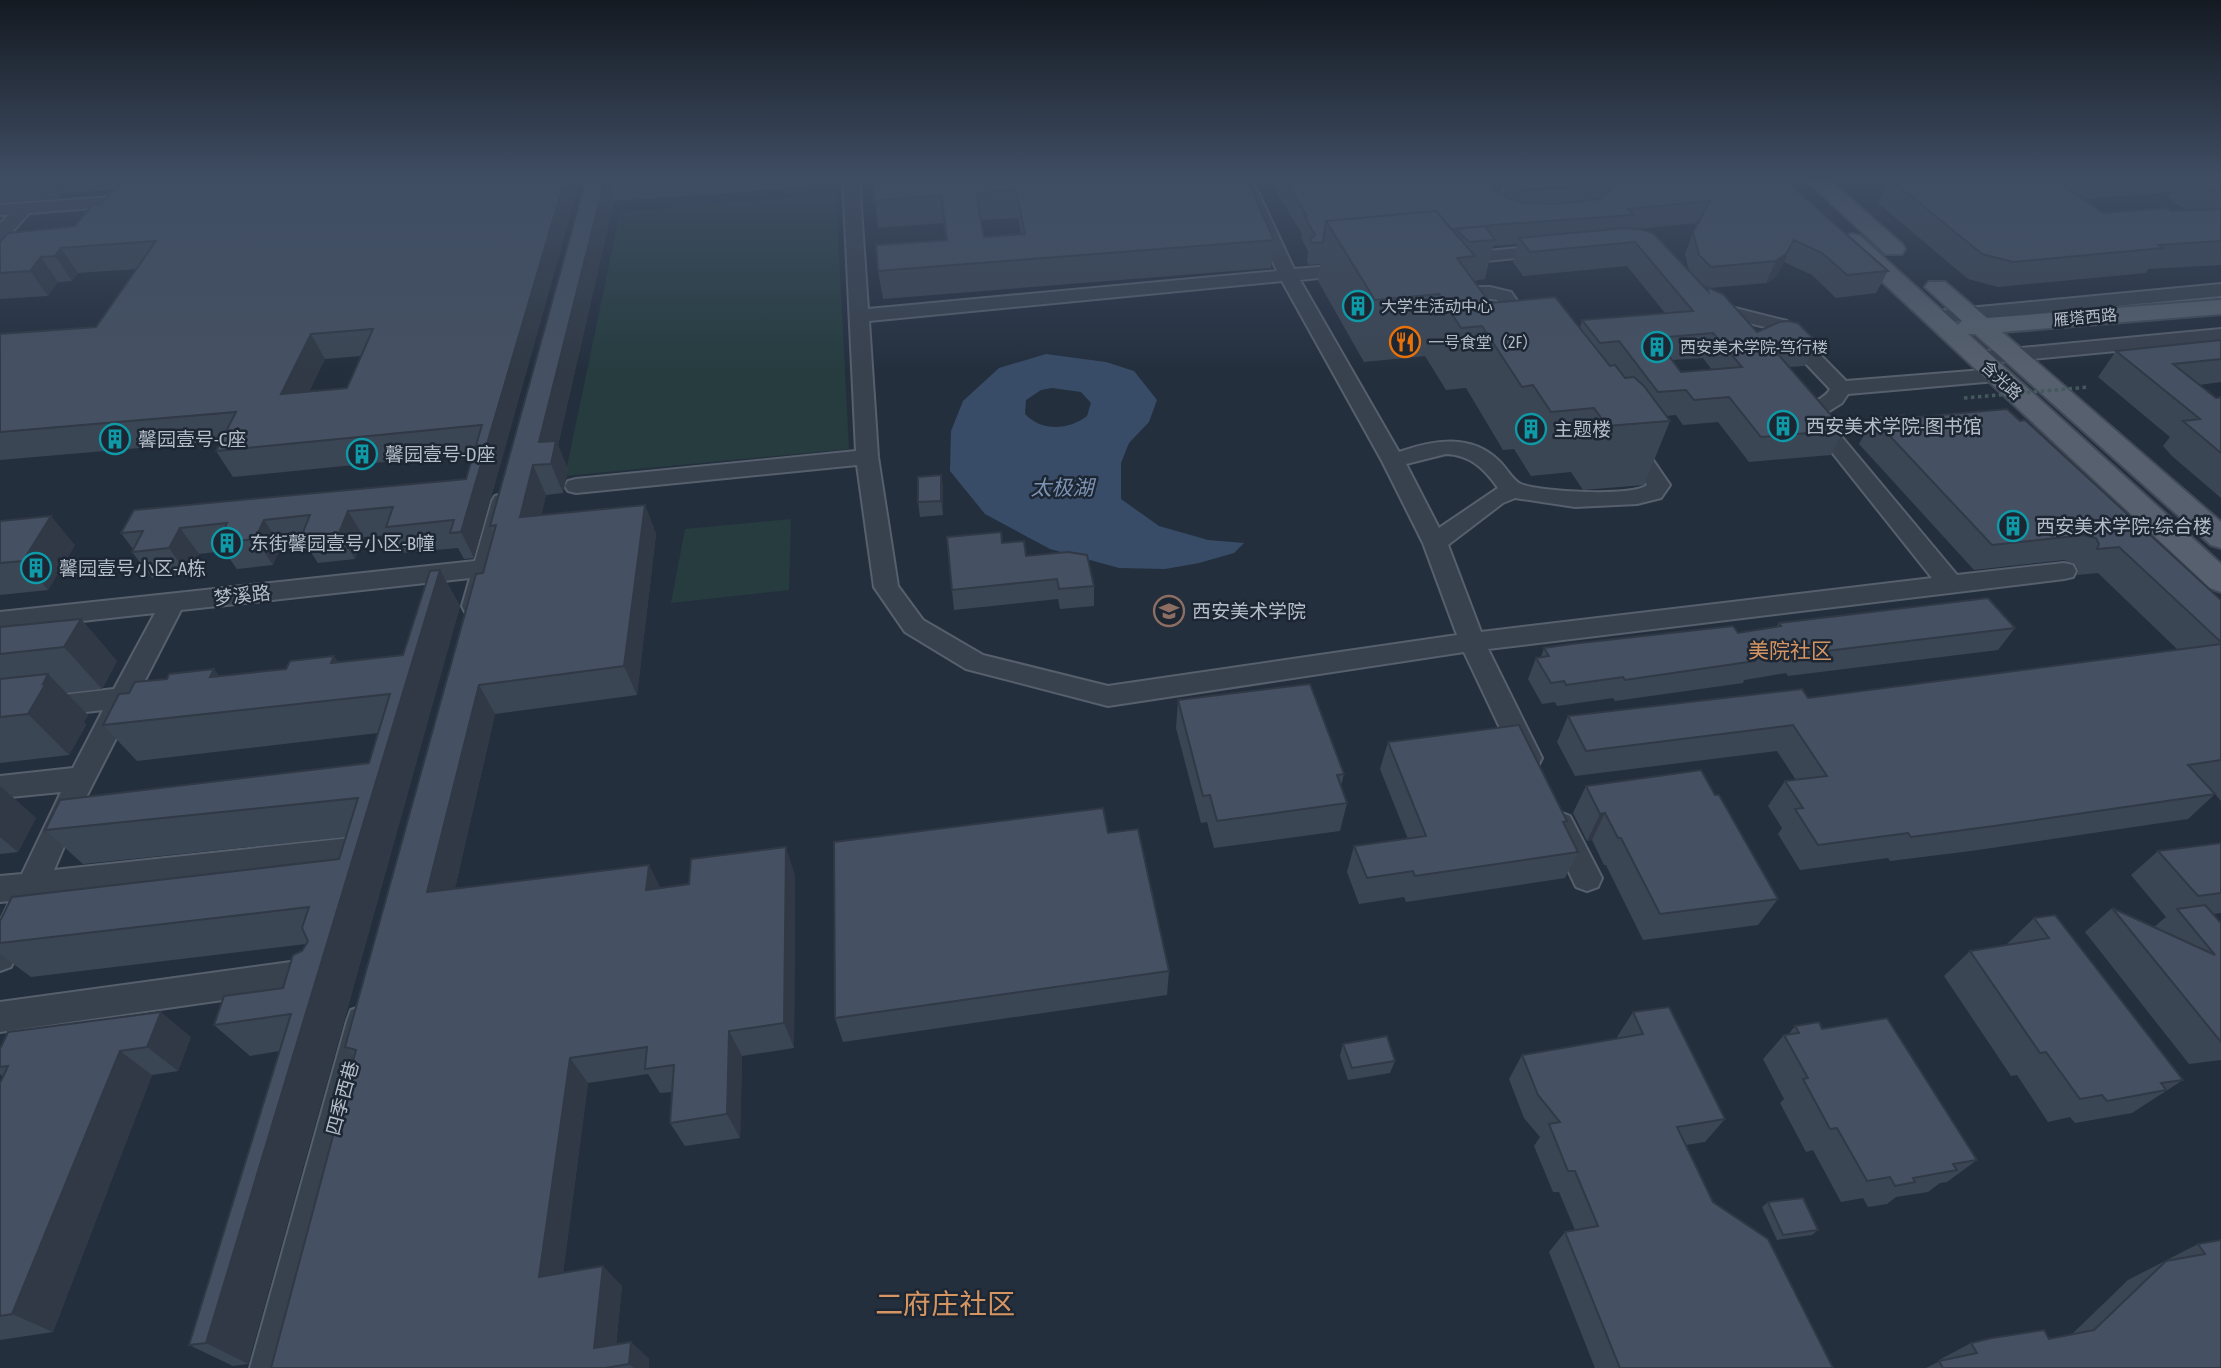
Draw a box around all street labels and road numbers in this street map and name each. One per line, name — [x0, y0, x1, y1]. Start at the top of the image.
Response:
street label: 雁塔西路 — [2052, 305, 2118, 329]
street label: 含光路 — [1978, 357, 2026, 403]
street label: 梦溪路 — [212, 581, 272, 609]
street label: 四季西巷 — [322, 1058, 362, 1138]

